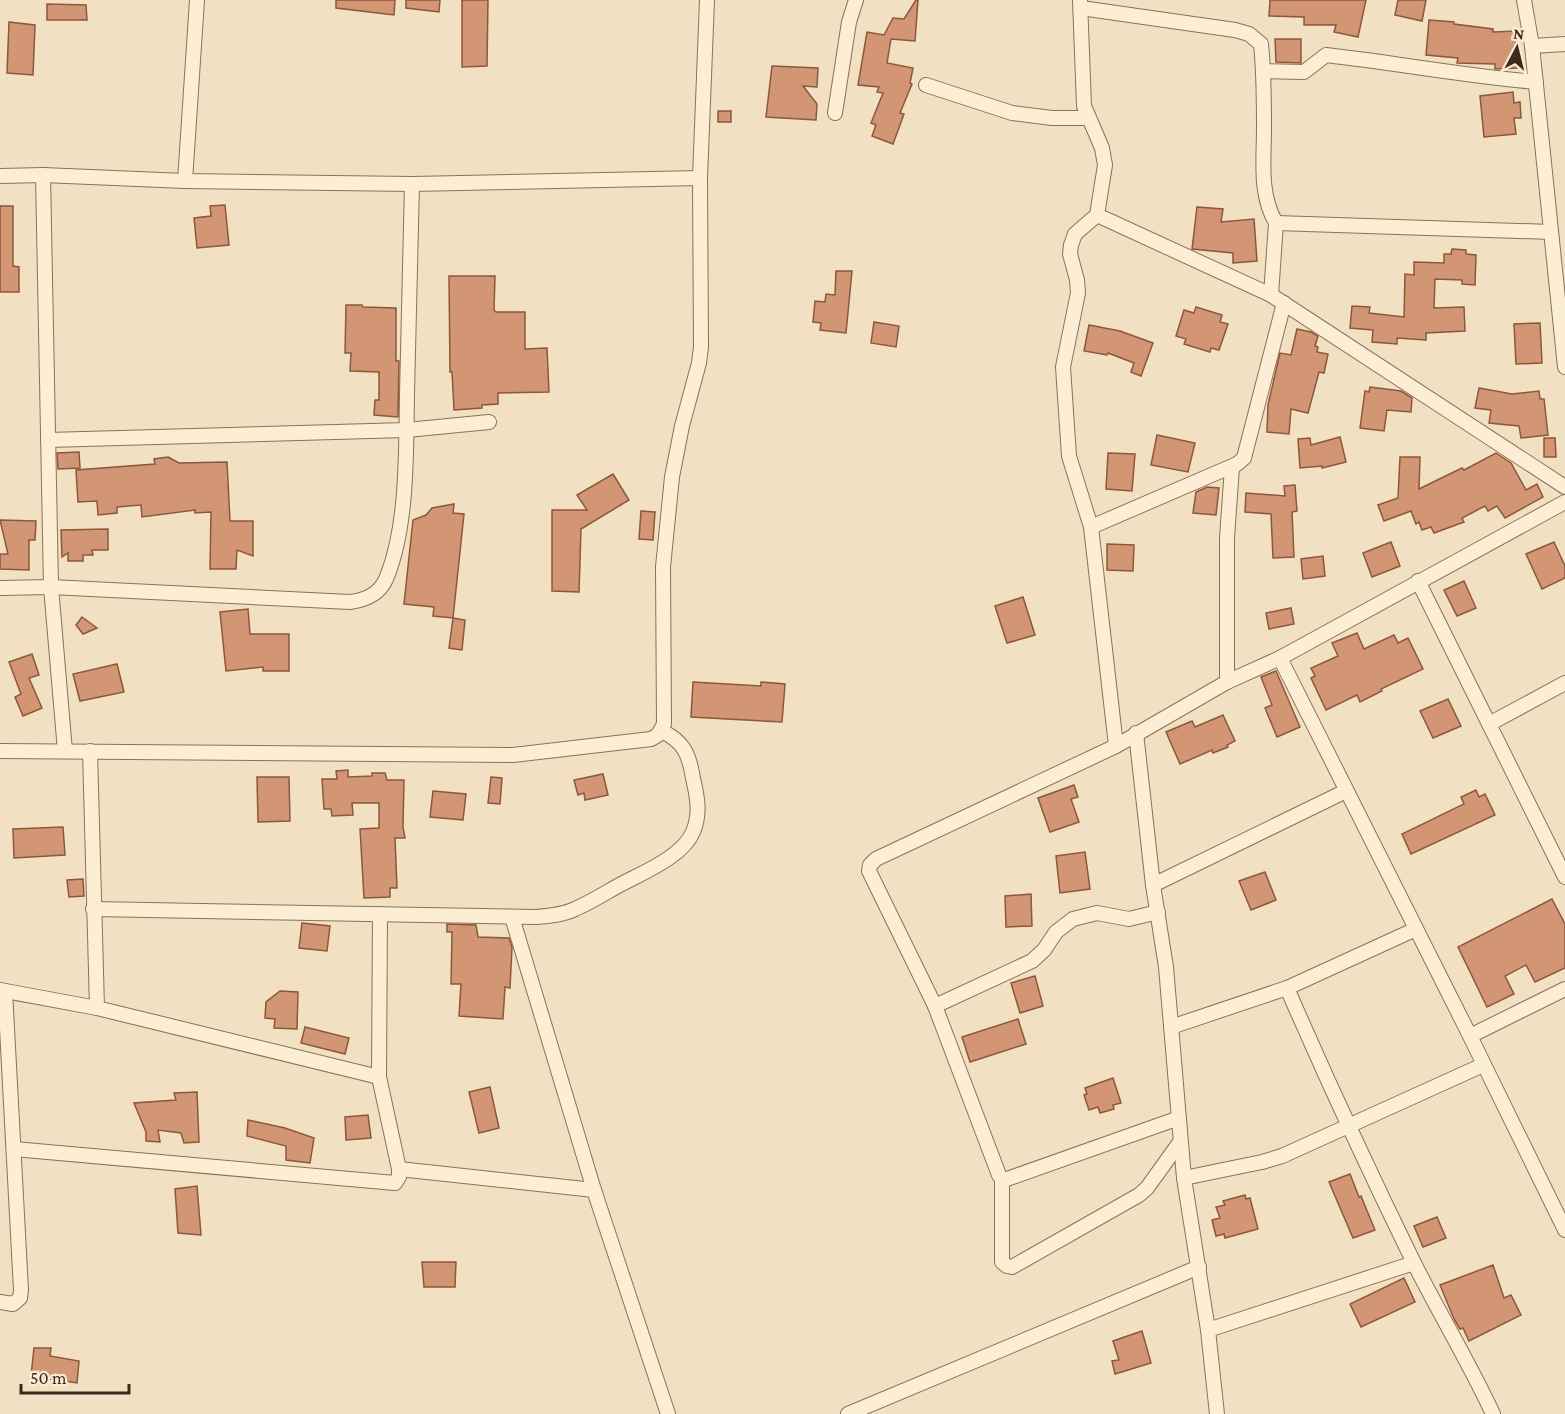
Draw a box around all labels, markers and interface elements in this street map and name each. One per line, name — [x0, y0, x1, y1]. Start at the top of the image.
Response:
north arrow — [1487, 18, 1547, 78]
text: N — [1512, 25, 1525, 43]
scale bar — [21, 1357, 129, 1395]
text: 50 m — [30, 1368, 67, 1388]

